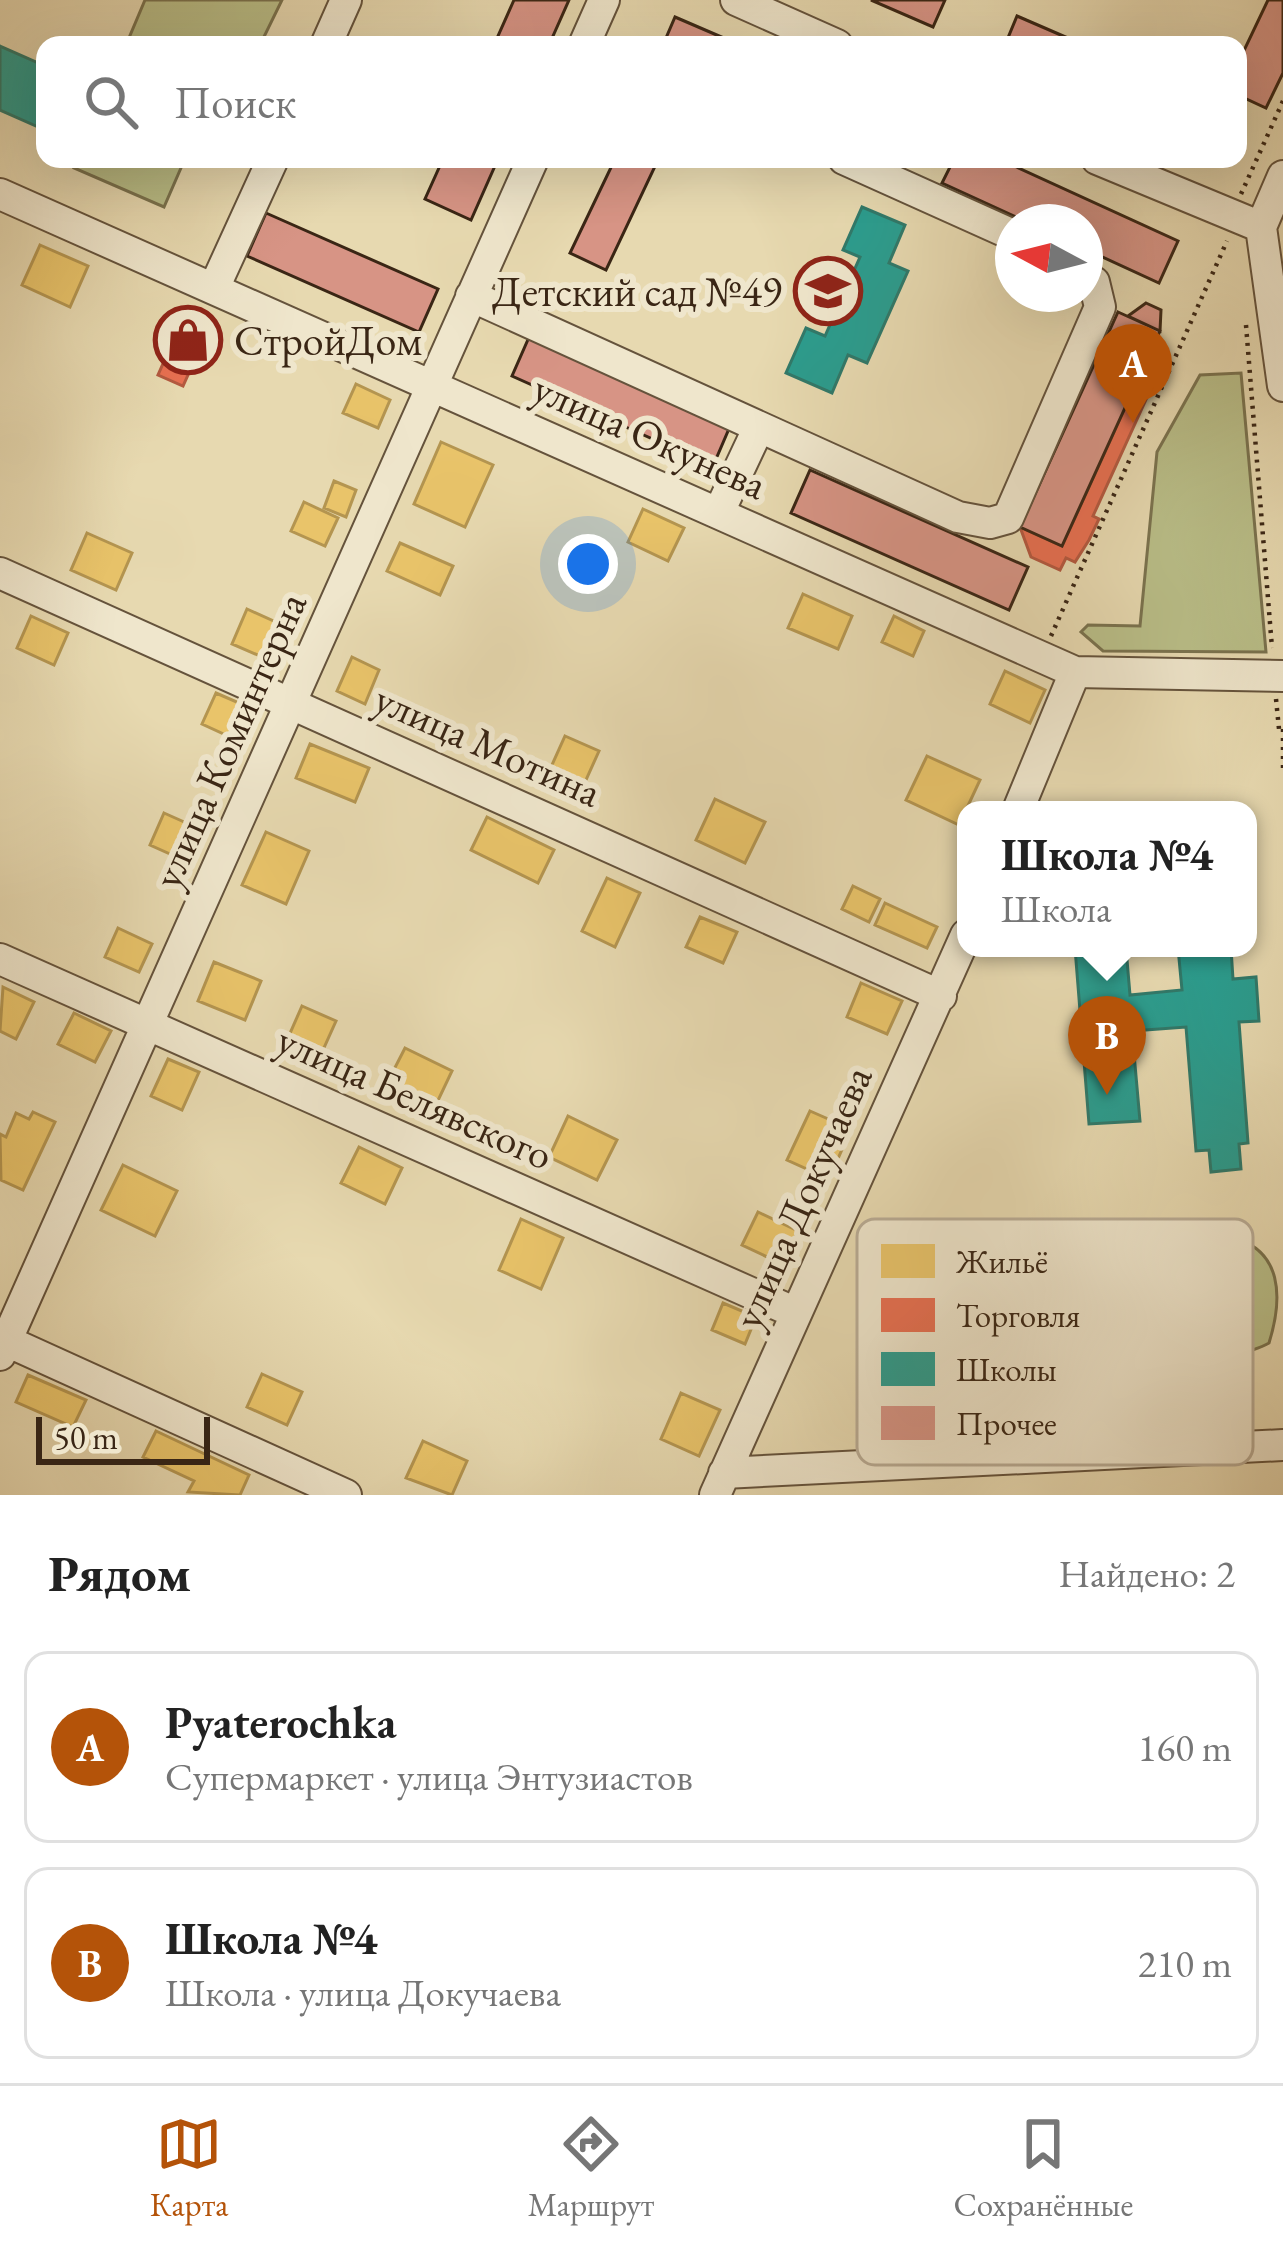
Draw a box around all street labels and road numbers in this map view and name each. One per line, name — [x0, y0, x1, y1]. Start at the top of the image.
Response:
street label: улица Окунева — [525, 360, 776, 512]
street label: улица Коминтерна — [139, 583, 319, 896]
street label: улица Мотина — [366, 671, 610, 819]
street label: улица Белявского — [268, 1012, 562, 1182]
street label: улица Докучаева — [720, 1057, 885, 1337]

